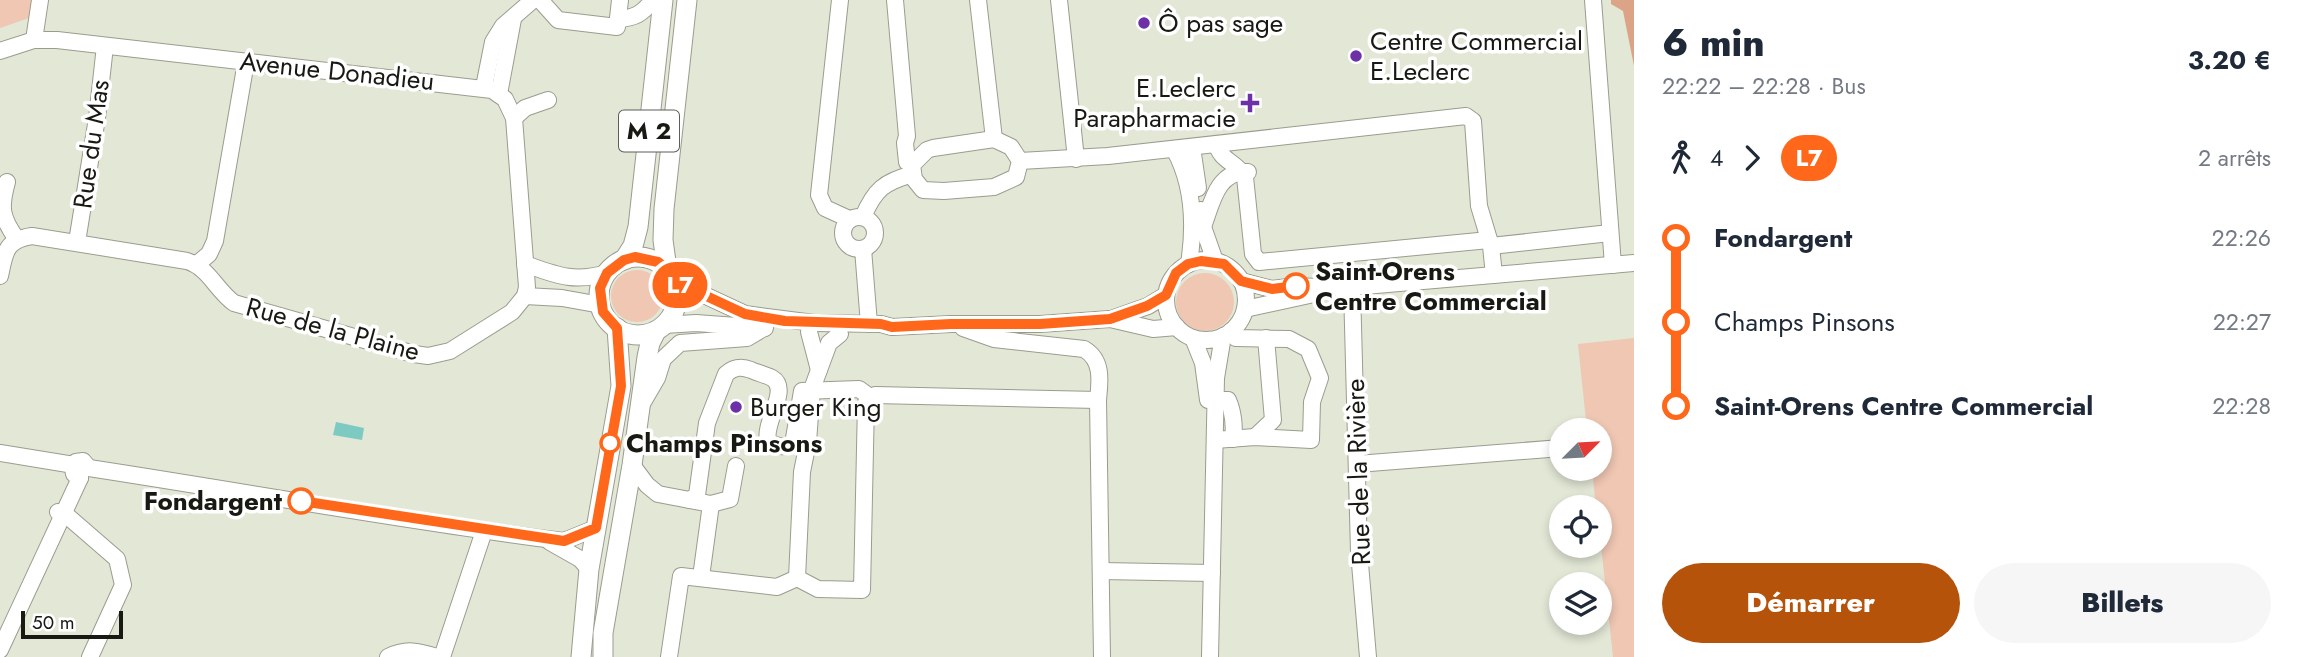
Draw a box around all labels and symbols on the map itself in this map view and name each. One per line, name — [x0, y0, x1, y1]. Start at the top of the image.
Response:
place label: Ô pas sage — [1158, 4, 1283, 42]
marker: Ô pas sage — [1136, 15, 1152, 31]
place label: Centre Commercial E.Leclerc — [1370, 22, 1583, 90]
street label: Avenue Donadieu — [238, 42, 436, 100]
marker: Centre Commercial E.Leclerc — [1348, 48, 1364, 64]
place label: E.Leclerc Parapharmacie — [1073, 69, 1236, 137]
street label: Rue du Mas — [63, 77, 119, 211]
marker: E.Leclerc Parapharmacie — [1242, 95, 1258, 111]
road number: M 2 — [619, 110, 679, 152]
place label: Saint-Orens Centre Commercial — [1315, 252, 1547, 320]
line badge: L7 — [648, 262, 712, 308]
marker: Saint-Orens Centre Commercial — [1283, 273, 1309, 299]
street label: Rue de la Plaine — [242, 288, 424, 370]
street label: Rue de la Rivière — [1336, 378, 1380, 566]
place label: Burger King — [750, 388, 882, 426]
marker: Burger King — [728, 399, 744, 415]
north arrow — [1549, 418, 1612, 481]
place label: Champs Pinsons — [626, 424, 823, 462]
marker: Champs Pinsons — [600, 433, 620, 453]
place label: Fondargent — [144, 482, 283, 520]
marker: Fondargent — [288, 488, 314, 514]
scale bar — [21, 608, 122, 640]

